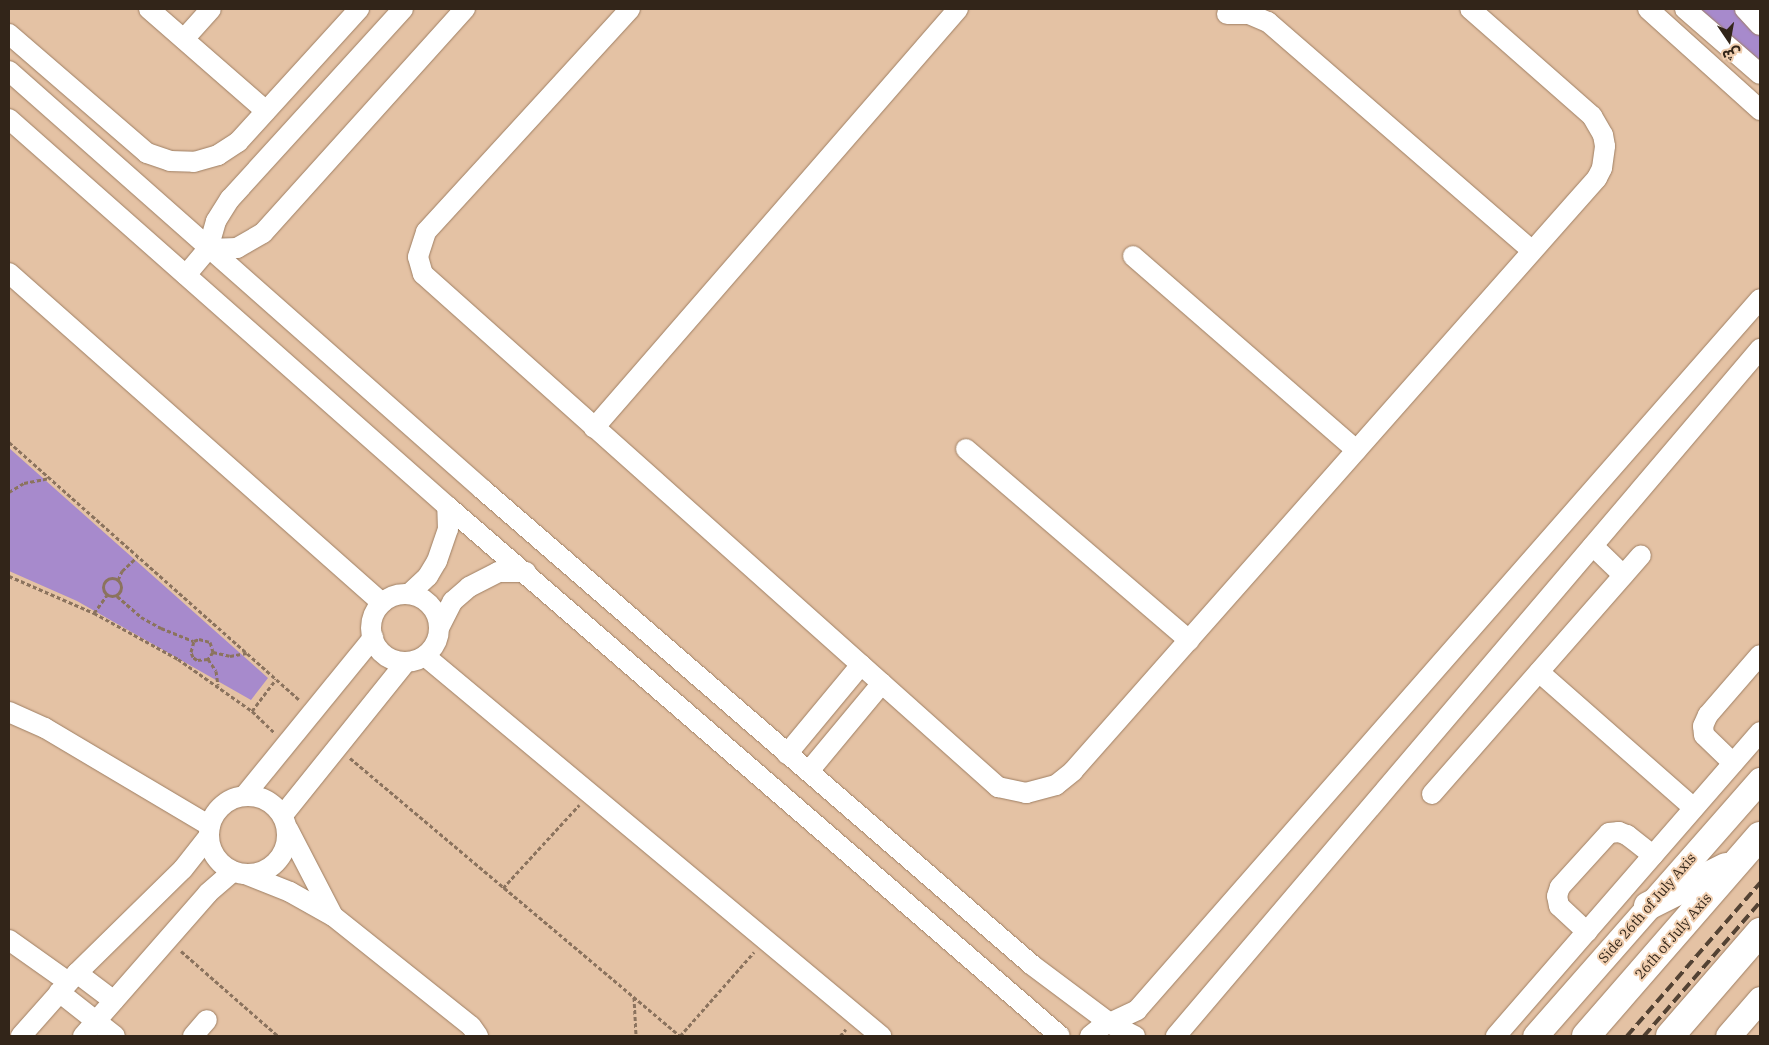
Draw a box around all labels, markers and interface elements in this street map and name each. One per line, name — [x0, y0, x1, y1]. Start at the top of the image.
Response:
north arrow — [1704, 15, 1754, 65]
text: ش — [1721, 44, 1743, 65]
street label: Side 26th of July Axis — [1595, 850, 1699, 966]
street label: 26th of July Axis — [1631, 890, 1715, 982]

